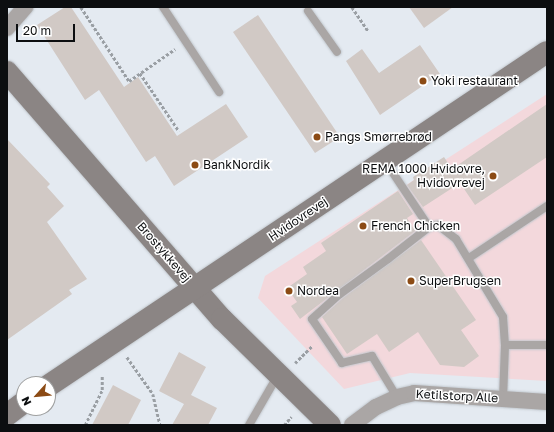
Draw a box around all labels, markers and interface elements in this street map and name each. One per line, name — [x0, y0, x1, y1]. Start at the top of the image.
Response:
scale bar — [18, 16, 77, 42]
text: 20 m — [23, 23, 51, 38]
place label: Yoki restaurant — [431, 74, 518, 88]
marker: Yoki restaurant — [418, 76, 428, 86]
place label: Pangs Smørrebrød — [325, 130, 432, 144]
marker: Pangs Smørrebrød — [312, 132, 322, 142]
place label: BankNordik — [203, 158, 270, 172]
marker: BankNordik — [190, 160, 200, 170]
place label: REMA 1000 Hvidovre, Hvidovrevej — [362, 162, 485, 190]
marker: REMA 1000 Hvidovre, Hvidovrevej — [488, 171, 498, 181]
street label: Hvidovrevej — [266, 194, 330, 244]
street label: Brostykkevej — [134, 219, 194, 285]
place label: French Chicken — [371, 219, 460, 233]
marker: French Chicken — [358, 221, 368, 231]
place label: SuperBrugsen — [419, 274, 501, 288]
marker: SuperBrugsen — [406, 276, 416, 286]
place label: Nordea — [297, 284, 339, 298]
marker: Nordea — [284, 286, 294, 296]
north arrow — [16, 376, 56, 416]
street label: Ketilstorp Alle — [415, 387, 499, 405]
text: N — [18, 395, 33, 408]

